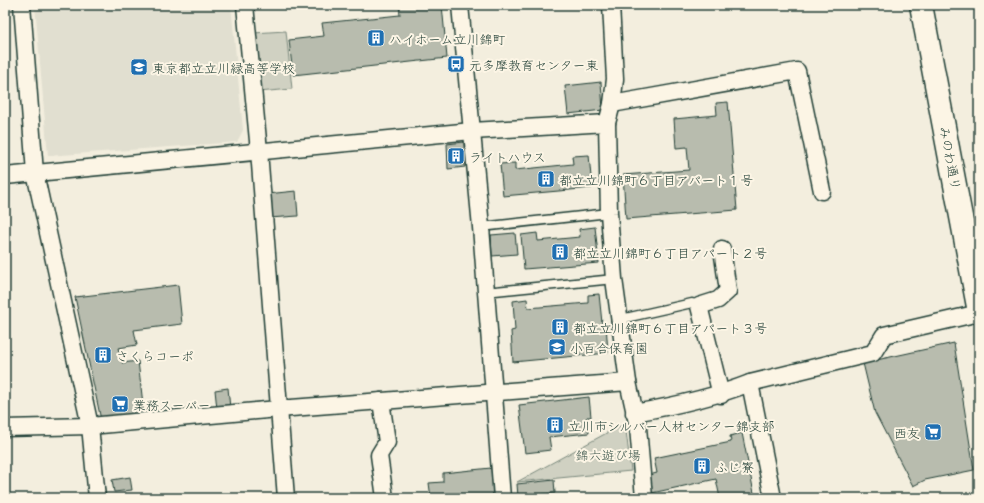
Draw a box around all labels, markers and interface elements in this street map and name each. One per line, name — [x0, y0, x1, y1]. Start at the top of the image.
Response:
building icon: ハイホーム立川錦町 — [366, 28, 386, 48]
place label: ハイホーム立川錦町 — [389, 29, 505, 48]
bus stop icon: 元多摩教育センター東 — [446, 54, 466, 74]
place label: 元多摩教育センター東 — [469, 55, 598, 74]
school or university icon: 東京都立立川緑高等学校 — [129, 57, 149, 77]
place label: 東京都立立川緑高等学校 — [152, 58, 295, 77]
street label: みのわ通り — [935, 124, 967, 192]
building icon: ライトハウス — [446, 146, 466, 166]
place label: ライトハウス — [469, 147, 546, 166]
building icon: 都立立川錦町６丁目アパート１号 — [536, 169, 556, 189]
place label: 都立立川錦町６丁目アパート１号 — [559, 170, 753, 189]
building icon: 都立立川錦町６丁目アパート２号 — [550, 242, 570, 262]
place label: 都立立川錦町６丁目アパート２号 — [573, 243, 767, 262]
building icon: 都立立川錦町６丁目アパート３号 — [550, 317, 570, 337]
place label: 都立立川錦町６丁目アパート３号 — [573, 318, 767, 337]
school or university icon: 小百合保育園 — [547, 337, 567, 357]
place label: 小百合保育園 — [570, 338, 648, 357]
building icon: さくらコーポ — [93, 345, 113, 365]
place label: さくらコーポ — [116, 346, 194, 365]
supermarket icon: 業務スーパー — [110, 394, 130, 414]
place label: 業務スーパー — [133, 395, 210, 414]
building icon: 立川市シルバー人材センター錦支部 — [545, 415, 565, 435]
place label: 立川市シルバー人材センター錦支部 — [568, 416, 775, 435]
supermarket icon: 西友 — [923, 422, 943, 442]
place label: 西友 — [894, 423, 920, 442]
park label: 錦六遊び場 — [575, 445, 641, 464]
building icon: ふじ寮 — [692, 456, 712, 476]
place label: ふじ寮 — [715, 457, 754, 476]

